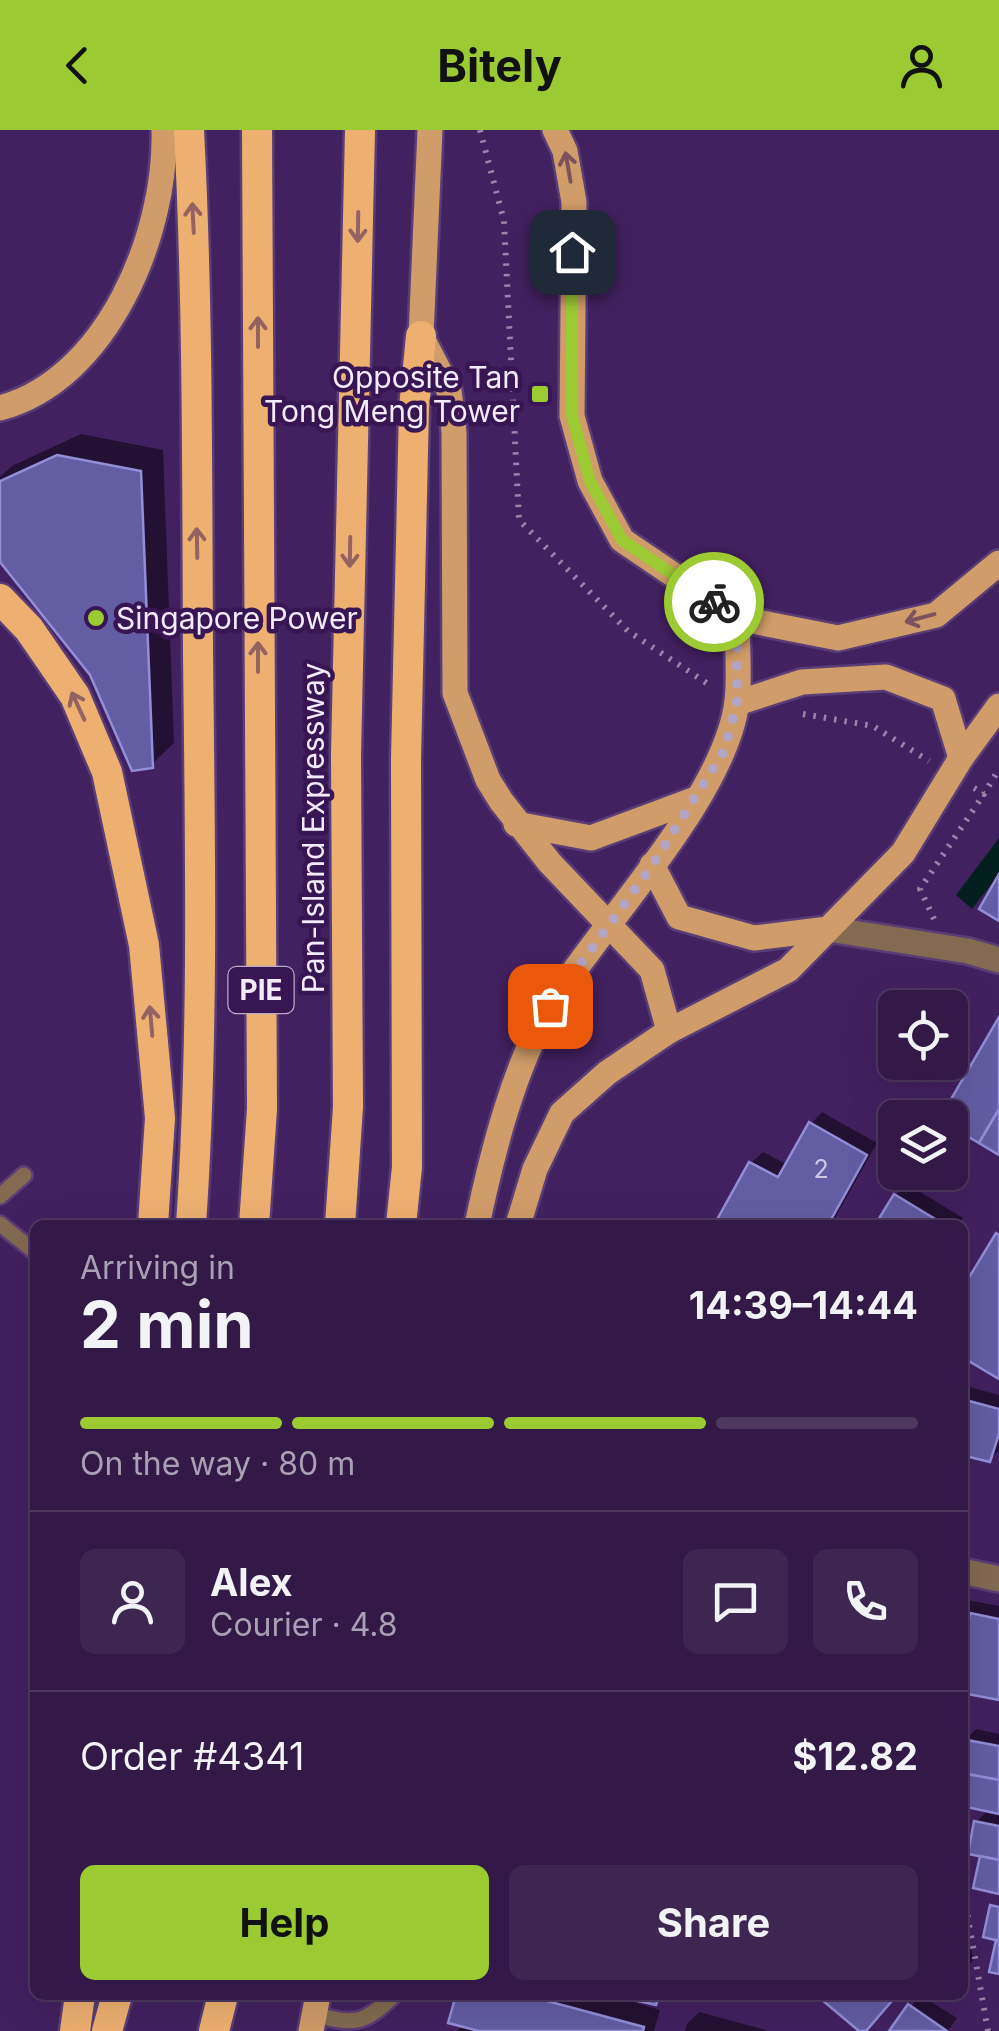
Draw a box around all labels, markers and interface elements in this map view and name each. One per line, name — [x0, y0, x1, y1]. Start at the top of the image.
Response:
icon: back — [50, 38, 105, 93]
text: Bitely — [437, 38, 562, 93]
icon: person — [894, 38, 949, 93]
one-way arrow — [558, 152, 577, 184]
one-way arrow — [184, 202, 203, 234]
one-way arrow — [348, 210, 368, 243]
pin — [530, 210, 615, 295]
icon: home — [545, 225, 600, 280]
one-way arrow — [248, 316, 268, 348]
place label: Opposite Tan Tong Meng Tower — [264, 359, 520, 429]
marker: Opposite Tan Tong Meng Tower — [529, 383, 551, 405]
one-way arrow — [188, 527, 206, 560]
one-way arrow — [341, 536, 360, 568]
courier — [664, 552, 764, 652]
icon: bike — [687, 575, 742, 630]
place label: Singapore Power — [116, 600, 358, 636]
marker: Singapore Power — [85, 607, 107, 629]
one-way arrow — [905, 610, 937, 628]
one-way arrow — [248, 641, 268, 674]
street label: Pan-Island Expressway — [295, 663, 331, 993]
one-way arrow — [68, 692, 87, 722]
pin — [508, 964, 593, 1049]
road number: PIE — [228, 967, 294, 1013]
icon: bag — [523, 979, 578, 1034]
map controls — [878, 990, 968, 1190]
button: locate — [878, 990, 968, 1080]
one-way arrow — [141, 1005, 160, 1037]
button: layers — [878, 1100, 968, 1190]
house number: 2 — [813, 1154, 829, 1184]
text: Arriving in — [80, 1248, 235, 1287]
text: 14:39–14:44 — [689, 1282, 918, 1328]
text: 2 min — [80, 1285, 254, 1364]
text: On the way · 80 m — [80, 1444, 355, 1483]
button: person — [80, 1549, 185, 1654]
button: chat — [683, 1549, 788, 1654]
button: phone — [813, 1549, 918, 1654]
text: Alex — [210, 1559, 293, 1605]
text: Courier · 4.8 — [210, 1605, 398, 1644]
text: Order #4341 — [80, 1733, 305, 1779]
text: $12.82 — [793, 1733, 918, 1779]
button: Help — [80, 1865, 489, 1980]
button: Share — [509, 1865, 918, 1980]

